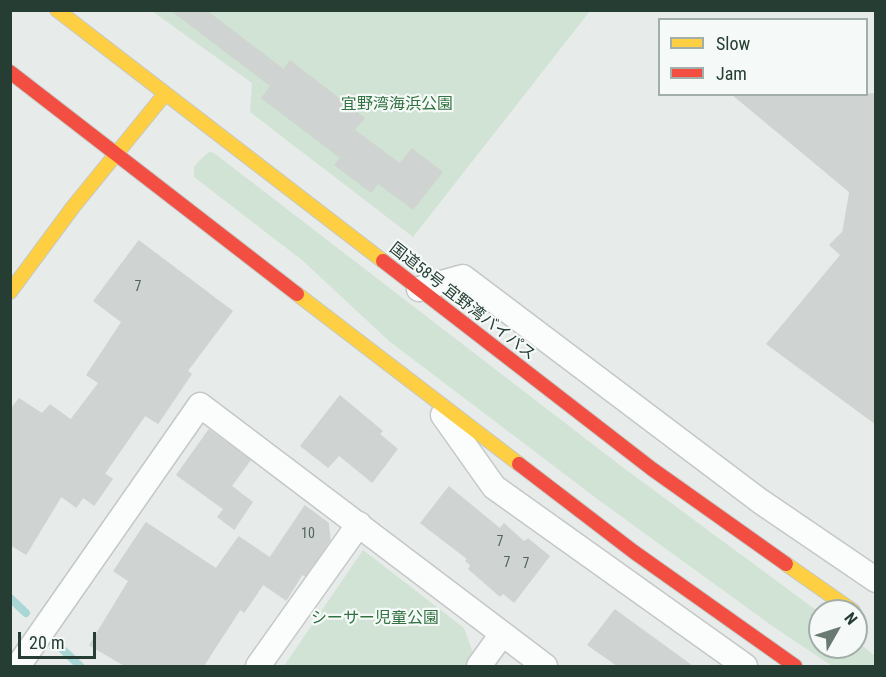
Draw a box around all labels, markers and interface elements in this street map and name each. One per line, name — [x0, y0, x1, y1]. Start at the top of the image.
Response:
legend — [658, 18, 868, 96]
text: Slow — [716, 33, 750, 54]
text: Jam — [716, 63, 747, 84]
park label: 宜野湾海浜公園 — [341, 95, 453, 115]
street label: 国道58号 宜野湾バイパス — [385, 239, 539, 365]
house number: 7 — [135, 279, 141, 295]
house number: 10 — [301, 526, 315, 542]
house number: 7 — [497, 534, 503, 550]
house number: 7 — [504, 555, 510, 571]
house number: 7 — [523, 556, 529, 572]
north arrow — [808, 599, 868, 659]
park label: シーサー児童公園 — [311, 609, 439, 629]
text: N — [840, 609, 861, 628]
scale bar — [21, 620, 99, 658]
text: 20 m — [29, 632, 64, 653]

